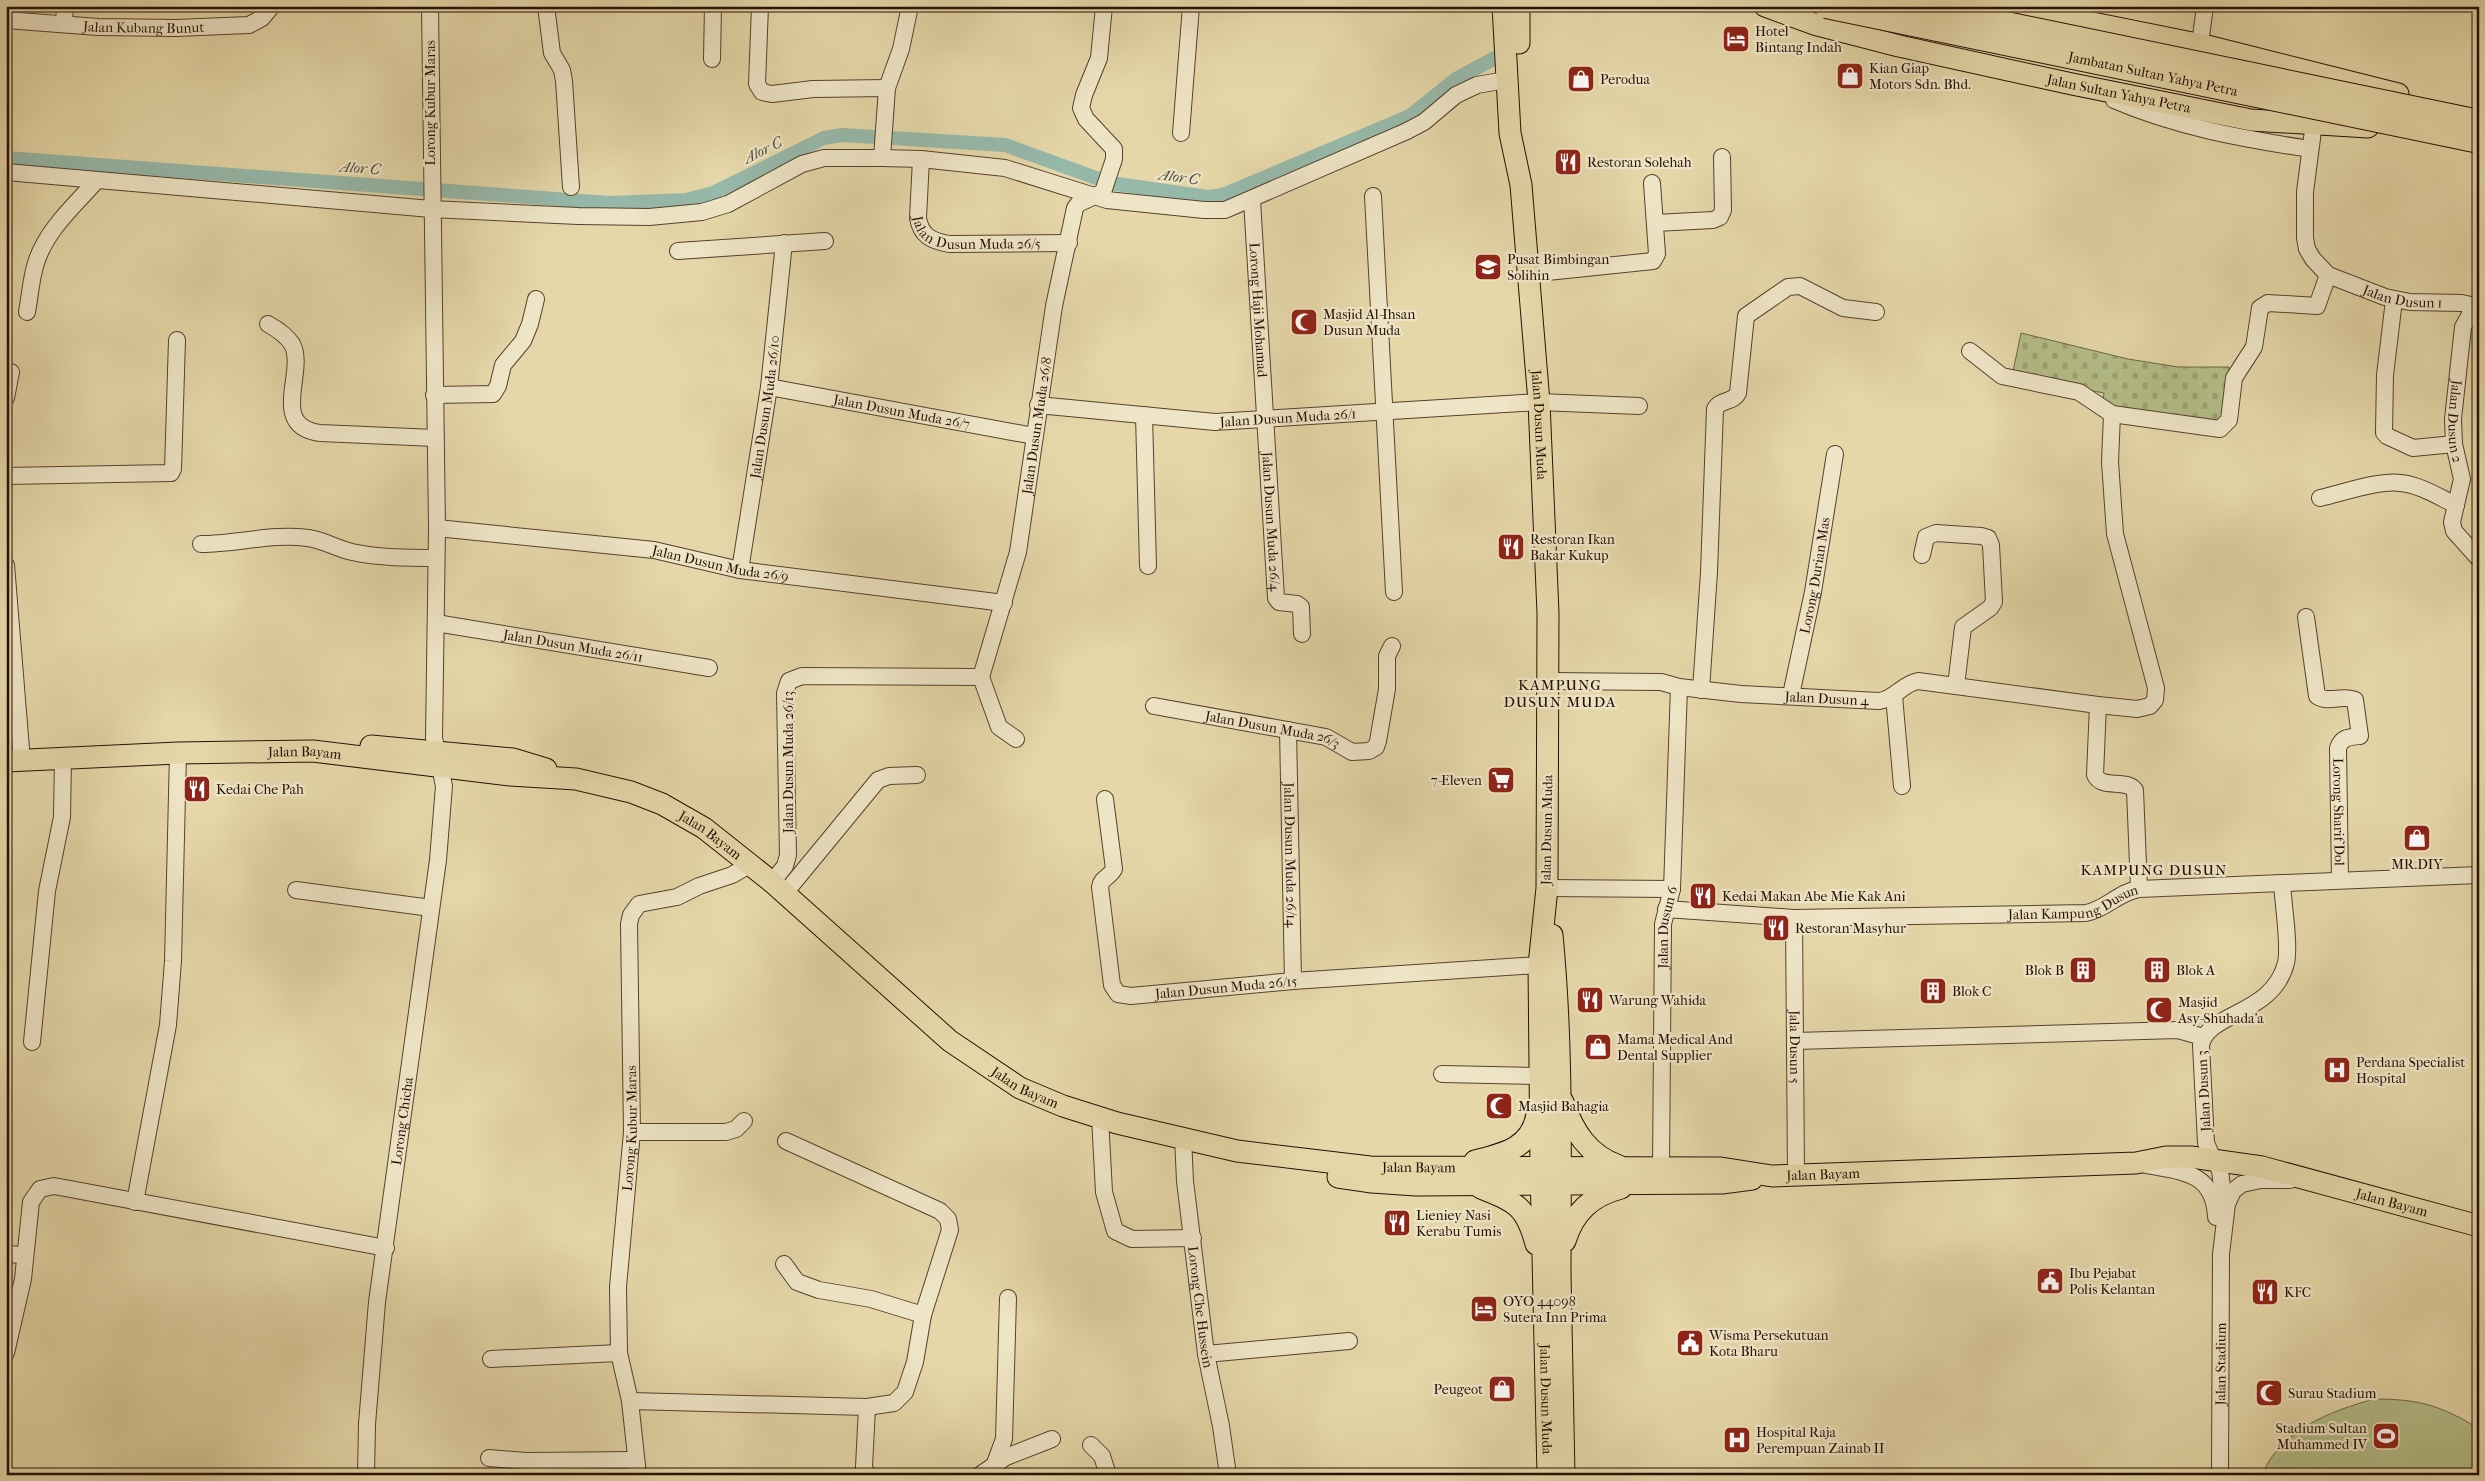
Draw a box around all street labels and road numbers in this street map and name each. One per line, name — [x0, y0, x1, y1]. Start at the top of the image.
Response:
street label: Jalan Kubang Bunut — [82, 17, 205, 37]
street label: Lorong Kubur Maras — [422, 40, 439, 166]
street label: Jambatan Sultan Yahya Petra — [2066, 48, 2240, 100]
street label: Jalan Sultan Yahya Petra — [2045, 70, 2193, 116]
street label: Jalan Dusun Muda 26/5 — [909, 214, 1041, 253]
street label: Lorong Haji Mohamad — [1246, 242, 1271, 378]
street label: Jalan Dusun 1 — [2360, 280, 2443, 311]
street label: Jalan Dusun Muda 26/10 — [746, 334, 783, 481]
street label: Jalan Dusun Muda 26/8 — [1018, 356, 1055, 497]
street label: Jalan Dusun Muda — [1528, 368, 1551, 481]
street label: Jalan Dusun 2 — [2444, 378, 2467, 464]
street label: Jalan Dusun Muda 26/7 — [831, 390, 972, 433]
street label: Jalan Dusun Muda 26/1 — [1218, 405, 1357, 430]
street label: Jalan Dusun Muda 26/4 — [1259, 450, 1284, 592]
street label: Lorong Durian Mas — [1796, 516, 1833, 635]
street label: Jalan Dusun Muda 26/9 — [649, 541, 790, 585]
street label: Jalan Dusun Muda 26/11 — [501, 626, 644, 666]
street label: Jalan Dusun 4 — [1783, 688, 1870, 709]
street label: Jalan Dusun Muda 26/13 — [780, 691, 797, 834]
street label: Jalan Dusun Muda 26/3 — [1203, 707, 1343, 752]
street label: Jalan Bayam — [267, 742, 343, 763]
street label: Lorong Sharif Dol — [2330, 758, 2348, 866]
street label: Jalan Dusun Muda — [1538, 774, 1556, 886]
street label: Jalan Dusun Muda 26/14 — [1281, 781, 1300, 928]
street label: Jalan Bayam — [675, 806, 746, 863]
street label: Jalan Kampung Dusun — [2007, 881, 2140, 923]
street label: Jalan Dusun 6 — [1654, 884, 1681, 970]
street label: Jalan Dusun Muda 26/15 — [1153, 972, 1298, 1002]
street label: Jala Dusun 5 — [1786, 1009, 1804, 1084]
street label: Jalan Dusun 3 — [2193, 1050, 2215, 1133]
street label: Jalan Bayam — [987, 1062, 1062, 1112]
street label: Lorong Kubur Maras — [618, 1065, 641, 1192]
street label: Lorong Chicha — [387, 1075, 417, 1166]
street label: Jalan Bayam — [1381, 1159, 1456, 1176]
street label: Jalan Bayam — [1785, 1164, 1861, 1184]
street label: Jalan Bayam — [2353, 1184, 2430, 1220]
street label: Lorong Che Hussein — [1184, 1245, 1217, 1369]
street label: Jalan Stadium — [2212, 1322, 2229, 1407]
street label: Jalan Dusun Muda — [1536, 1343, 1556, 1455]

